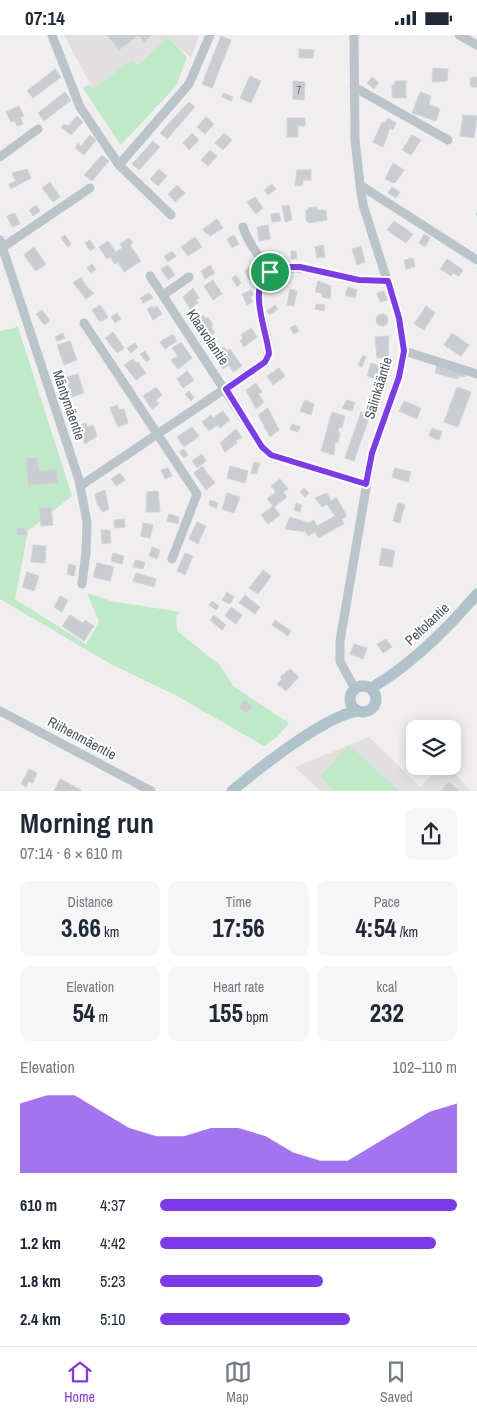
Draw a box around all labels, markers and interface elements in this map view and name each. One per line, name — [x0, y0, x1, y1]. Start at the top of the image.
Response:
text: 07:14 — [25, 5, 65, 31]
house number: 7 — [296, 83, 302, 97]
pin — [249, 251, 291, 293]
icon: arrive — [256, 258, 284, 286]
street label: Klaavolantie — [183, 306, 233, 368]
street label: Sälinkääntie — [360, 355, 396, 421]
street label: Mäntymäentie — [49, 368, 89, 442]
street label: Peltolantie — [401, 599, 453, 649]
street label: Riihenmäentie — [45, 712, 119, 764]
map controls — [406, 720, 461, 775]
button: layers — [406, 720, 461, 775]
text: Morning run — [20, 804, 154, 842]
button: share — [405, 808, 457, 860]
text: 07:14 · 6 × 610 m — [20, 842, 123, 864]
text: Distance — [68, 893, 113, 911]
text: Time — [226, 893, 251, 911]
text: Pace — [374, 893, 400, 911]
text: 3.66 — [61, 911, 101, 945]
text: 17:56 — [212, 911, 265, 945]
text: 4:54 — [355, 911, 396, 945]
text: km — [101, 923, 119, 941]
text: /km — [396, 923, 418, 941]
text: Elevation — [66, 978, 114, 996]
text: Heart rate — [213, 978, 264, 996]
text: kcal — [377, 978, 397, 996]
text: 54 — [72, 996, 95, 1030]
text: 155 — [209, 996, 243, 1030]
text: 232 — [370, 996, 404, 1030]
text: m — [95, 1008, 108, 1026]
text: bpm — [243, 1008, 268, 1026]
text: Elevation — [20, 1056, 75, 1078]
text: 102–110 m — [392, 1056, 457, 1078]
text: 610 m — [20, 1194, 57, 1216]
text: 4:37 — [100, 1194, 126, 1216]
text: 1.2 km — [20, 1232, 61, 1254]
text: 4:42 — [100, 1232, 126, 1254]
text: 1.8 km — [20, 1270, 61, 1292]
text: 5:23 — [100, 1270, 126, 1292]
text: 2.4 km — [20, 1308, 61, 1330]
text: 5:10 — [100, 1308, 126, 1330]
tab: Home — [64, 1358, 95, 1406]
tab: Map — [224, 1358, 252, 1406]
tab: Saved — [380, 1358, 413, 1406]

